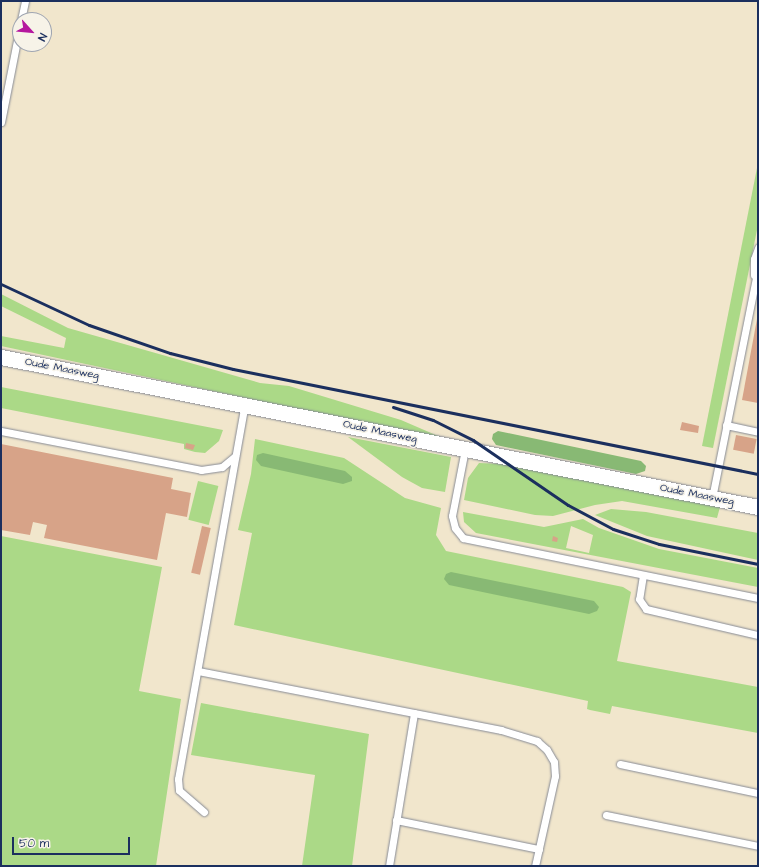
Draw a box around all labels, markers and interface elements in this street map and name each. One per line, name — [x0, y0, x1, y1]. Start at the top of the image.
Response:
north arrow — [12, 12, 52, 52]
text: N — [34, 31, 50, 44]
street label: Oude Maasweg — [24, 355, 100, 383]
street label: Oude Maasweg — [342, 418, 418, 446]
street label: Oude Maasweg — [659, 481, 735, 509]
scale bar — [14, 829, 132, 855]
text: 50 m — [19, 835, 49, 852]

